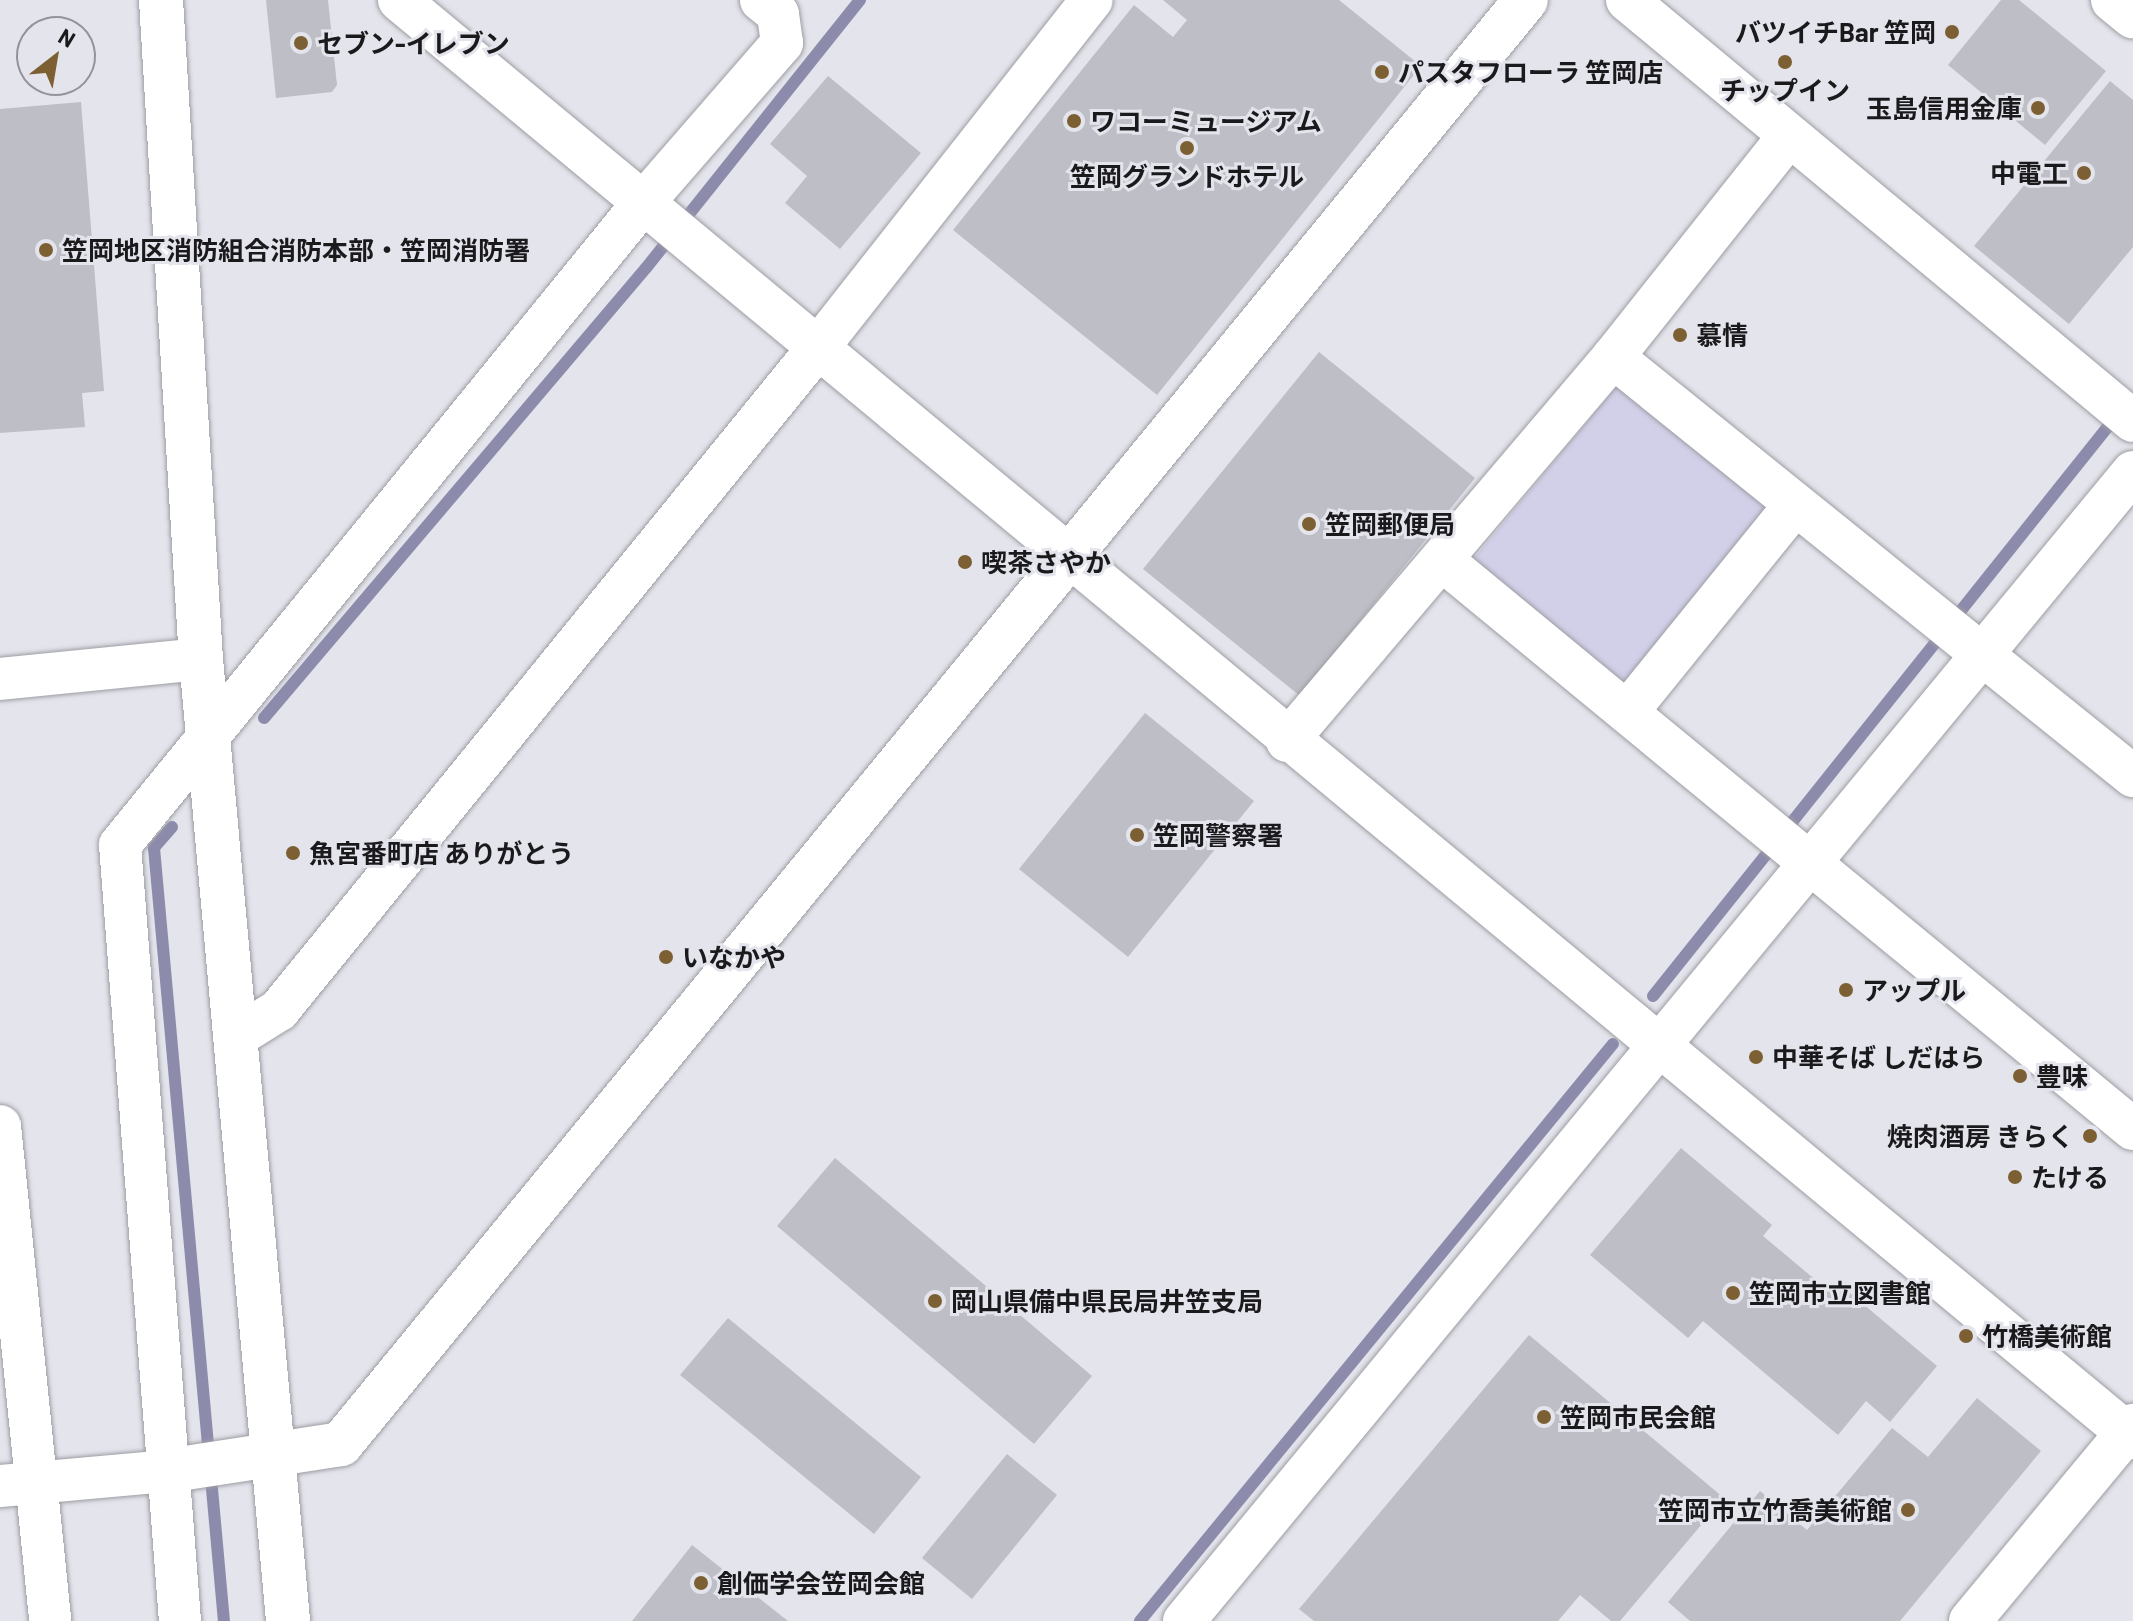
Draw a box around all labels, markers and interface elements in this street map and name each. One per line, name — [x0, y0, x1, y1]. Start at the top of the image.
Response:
north arrow — [16, 16, 96, 96]
place label: バツイチBar 笠岡 — [1735, 16, 1936, 48]
text: N — [54, 22, 80, 52]
marker: バツイチBar 笠岡 — [1943, 23, 1961, 41]
place label: セブン-イレブン — [317, 27, 510, 59]
marker: セブン-イレブン — [292, 34, 310, 52]
marker: チップイン — [1776, 53, 1794, 71]
place label: パスタフローラ 笠岡店 — [1398, 56, 1663, 88]
marker: パスタフローラ 笠岡店 — [1373, 63, 1391, 81]
place label: チップイン — [1720, 74, 1850, 106]
place label: 玉島信用金庫 — [1866, 92, 2022, 124]
marker: 玉島信用金庫 — [2029, 99, 2047, 117]
place label: ワコーミュージアム — [1090, 105, 1324, 137]
marker: ワコーミュージアム — [1065, 112, 1083, 130]
marker: 笠岡グランドホテル — [1178, 139, 1196, 157]
place label: 中電工 — [1990, 157, 2068, 189]
place label: 笠岡グランドホテル — [1070, 160, 1304, 192]
marker: 中電工 — [2075, 164, 2093, 182]
place label: 笠岡地区消防組合消防本部・笠岡消防署 — [62, 234, 530, 266]
marker: 笠岡地区消防組合消防本部・笠岡消防署 — [37, 241, 55, 259]
place label: 慕情 — [1696, 319, 1748, 351]
marker: 慕情 — [1671, 326, 1689, 344]
place label: 笠岡郵便局 — [1325, 508, 1455, 540]
marker: 笠岡郵便局 — [1300, 515, 1318, 533]
place label: 喫茶さやか — [981, 546, 1111, 578]
marker: 喫茶さやか — [956, 553, 974, 571]
place label: 笠岡警察署 — [1153, 819, 1283, 851]
marker: 笠岡警察署 — [1128, 826, 1146, 844]
place label: 魚宮番町店 ありがとう — [309, 837, 574, 869]
marker: 魚宮番町店 ありがとう — [284, 844, 302, 862]
place label: いなかや — [682, 941, 786, 973]
marker: いなかや — [657, 948, 675, 966]
place label: アップル — [1862, 974, 1966, 1006]
marker: アップル — [1837, 981, 1855, 999]
place label: 中華そば しだはら — [1772, 1041, 1985, 1073]
marker: 中華そば しだはら — [1747, 1048, 1765, 1066]
place label: 豊味 — [2036, 1060, 2088, 1092]
marker: 豊味 — [2011, 1067, 2029, 1085]
place label: 焼肉酒房 きらく — [1887, 1120, 2074, 1152]
marker: 焼肉酒房 きらく — [2081, 1127, 2099, 1145]
place label: たける — [2031, 1161, 2109, 1193]
marker: たける — [2006, 1168, 2024, 1186]
place label: 笠岡市立図書館 — [1749, 1277, 1931, 1309]
marker: 笠岡市立図書館 — [1724, 1284, 1742, 1302]
place label: 岡山県備中県民局井笠支局 — [951, 1285, 1263, 1317]
marker: 岡山県備中県民局井笠支局 — [926, 1292, 944, 1310]
place label: 竹橋美術館 — [1982, 1320, 2112, 1352]
marker: 竹橋美術館 — [1957, 1327, 1975, 1345]
place label: 笠岡市民会館 — [1560, 1401, 1716, 1433]
marker: 笠岡市民会館 — [1535, 1408, 1553, 1426]
place label: 笠岡市立竹喬美術館 — [1658, 1494, 1892, 1526]
marker: 笠岡市立竹喬美術館 — [1899, 1501, 1917, 1519]
place label: 創価学会笠岡会館 — [717, 1567, 925, 1599]
marker: 創価学会笠岡会館 — [692, 1574, 710, 1592]

